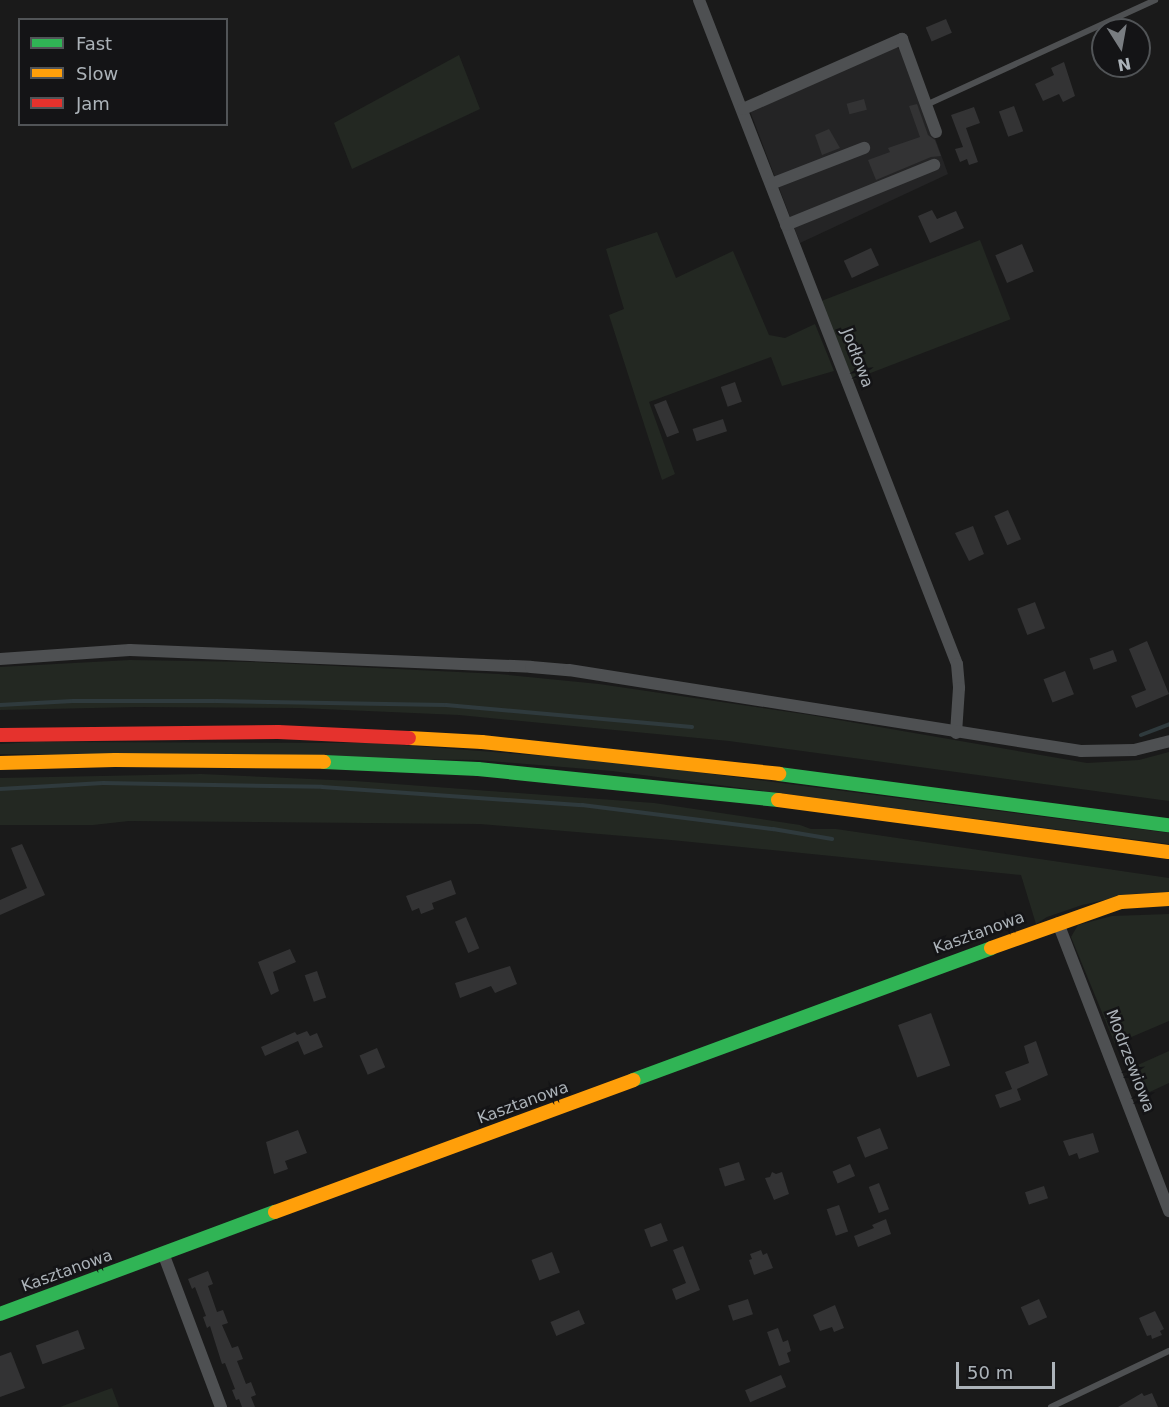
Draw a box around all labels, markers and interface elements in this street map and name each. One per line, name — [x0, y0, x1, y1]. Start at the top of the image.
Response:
legend — [18, 18, 228, 126]
north arrow — [1091, 18, 1151, 78]
text: Fast — [76, 33, 112, 54]
text: N — [1116, 54, 1133, 75]
text: Slow — [76, 63, 118, 84]
text: Jam — [76, 93, 110, 114]
street label: Jodłowa — [837, 326, 877, 390]
street label: Kasztanowa — [931, 908, 1027, 958]
street label: Modrzewiowa — [1102, 1007, 1158, 1115]
street label: Kasztanowa — [475, 1078, 571, 1128]
street label: Kasztanowa — [19, 1246, 115, 1296]
scale bar — [959, 1350, 1058, 1388]
text: 50 m — [967, 1362, 1013, 1383]

